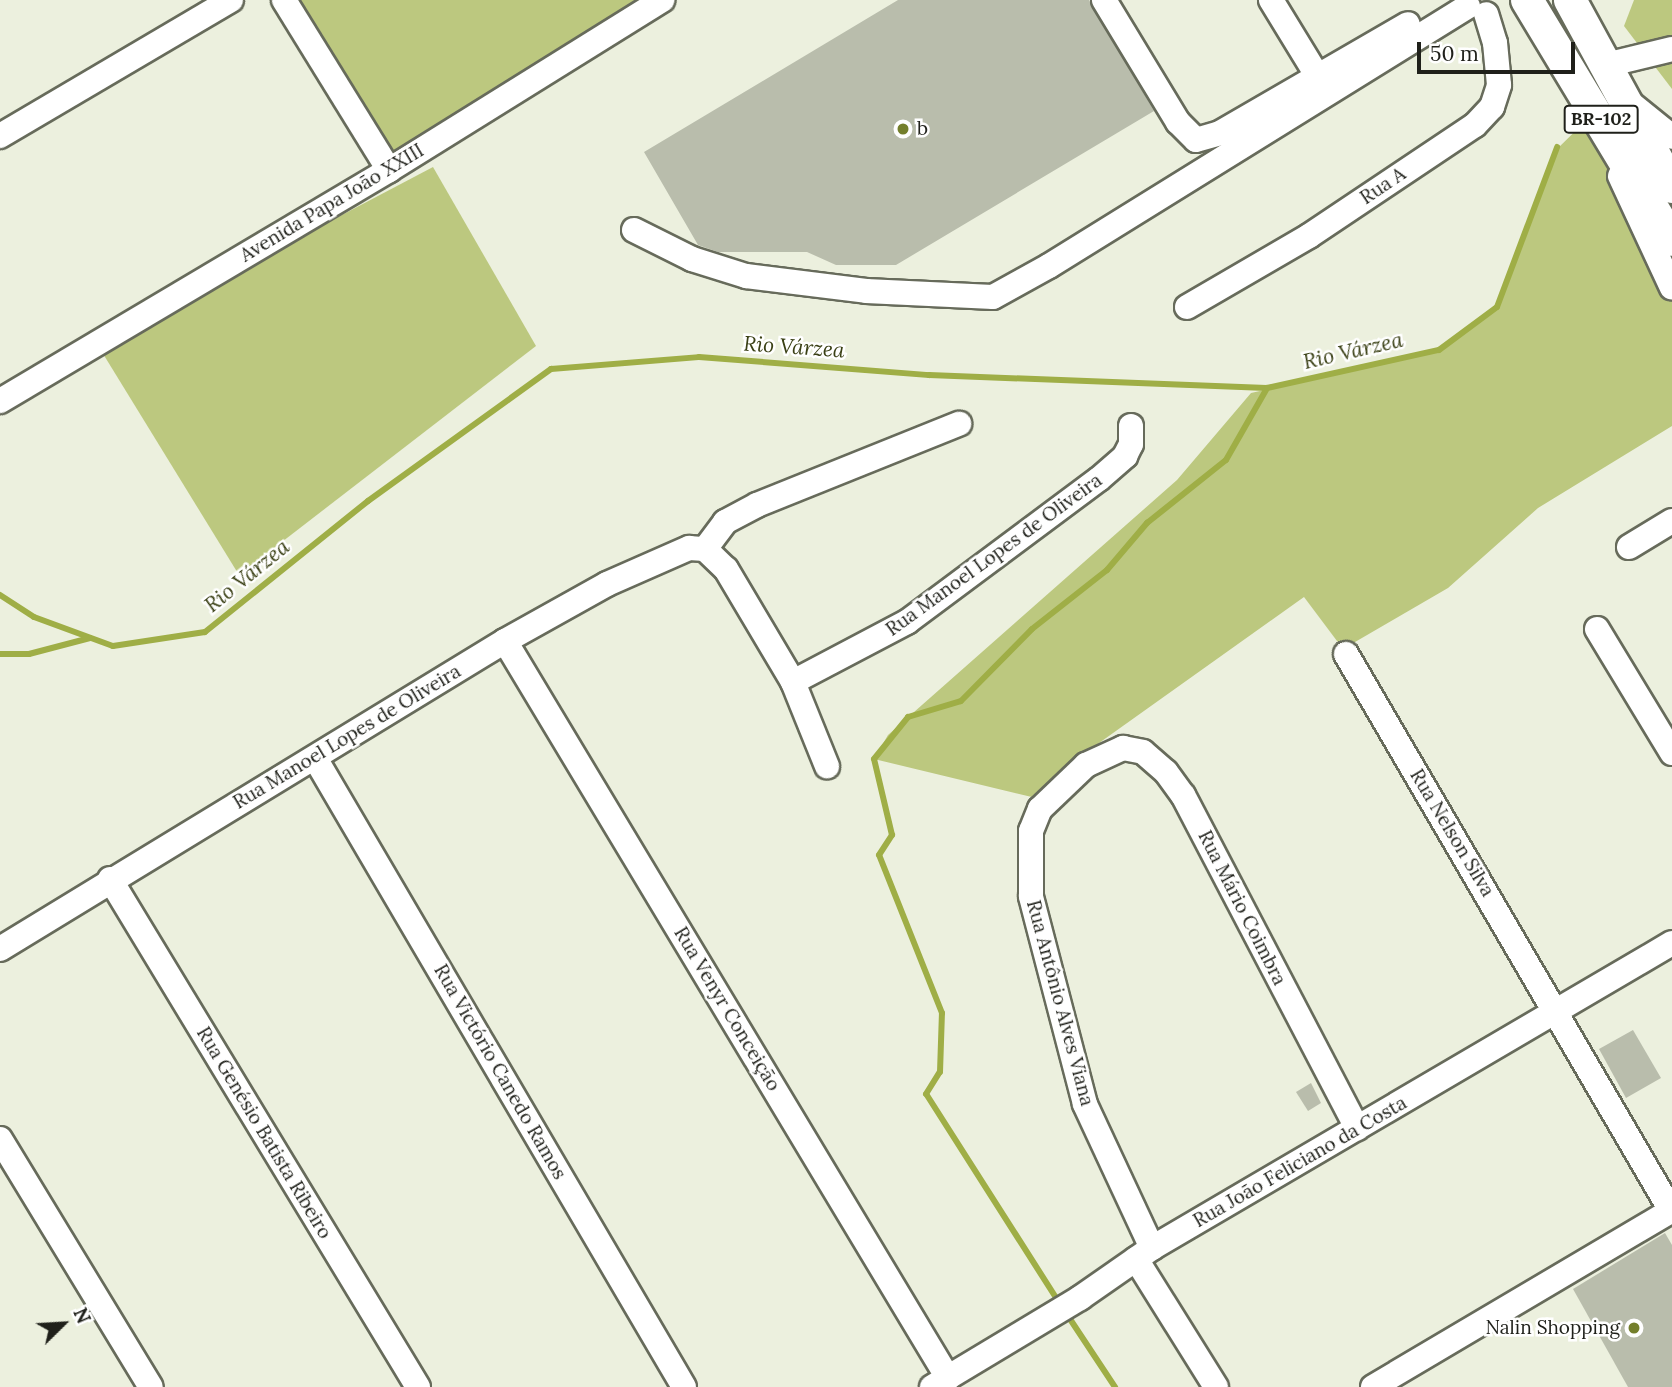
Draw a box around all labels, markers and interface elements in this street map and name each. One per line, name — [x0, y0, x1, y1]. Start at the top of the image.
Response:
scale bar — [1420, 28, 1578, 72]
text: 50 m — [1430, 40, 1479, 67]
road number: BR-102 — [1562, 104, 1640, 134]
place label: b — [917, 118, 928, 140]
marker: b — [895, 121, 911, 137]
street label: Avenida Papa João XXIII — [236, 139, 428, 267]
street label: Rua A — [1356, 163, 1410, 209]
water label: Rio Várzea — [1301, 327, 1405, 375]
water label: Rio Várzea — [743, 331, 845, 363]
street label: Rua Manoel Lopes de Oliveira — [882, 469, 1106, 641]
water label: Rio Várzea — [200, 534, 294, 618]
street label: Rua Manoel Lopes de Oliveira — [229, 660, 465, 814]
street label: Rua Nelson Silva — [1405, 765, 1499, 901]
street label: Rua Mário Coimbra — [1193, 827, 1291, 989]
street label: Rua Antônio Alves Viana — [1022, 898, 1098, 1108]
street label: Rua Venyr Conceição — [669, 923, 785, 1095]
street label: Rua Victório Canedo Ramos — [429, 960, 571, 1184]
street label: Rua Genésio Batista Ribeiro — [192, 1023, 336, 1243]
street label: Rua João Feliciano da Costa — [1189, 1092, 1411, 1232]
north arrow — [28, 1289, 98, 1359]
text: N — [68, 1304, 96, 1327]
place label: Nalin Shopping — [1485, 1317, 1620, 1339]
marker: Nalin Shopping — [1626, 1320, 1642, 1336]

